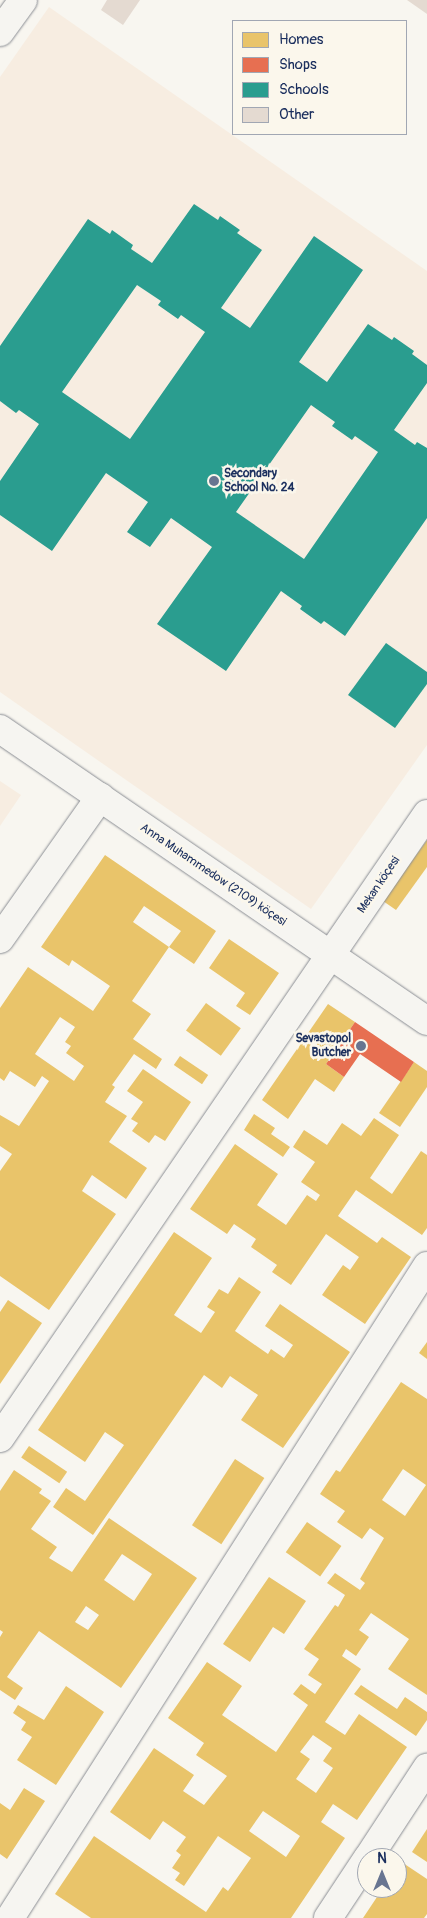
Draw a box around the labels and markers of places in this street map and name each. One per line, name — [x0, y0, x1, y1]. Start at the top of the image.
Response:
place label: Secondary School No. 24 — [224, 467, 295, 495]
marker: Secondary School No. 24 — [208, 475, 220, 487]
place label: Sevastopol Butcher — [295, 1032, 351, 1060]
marker: Sevastopol Butcher — [355, 1040, 367, 1052]

